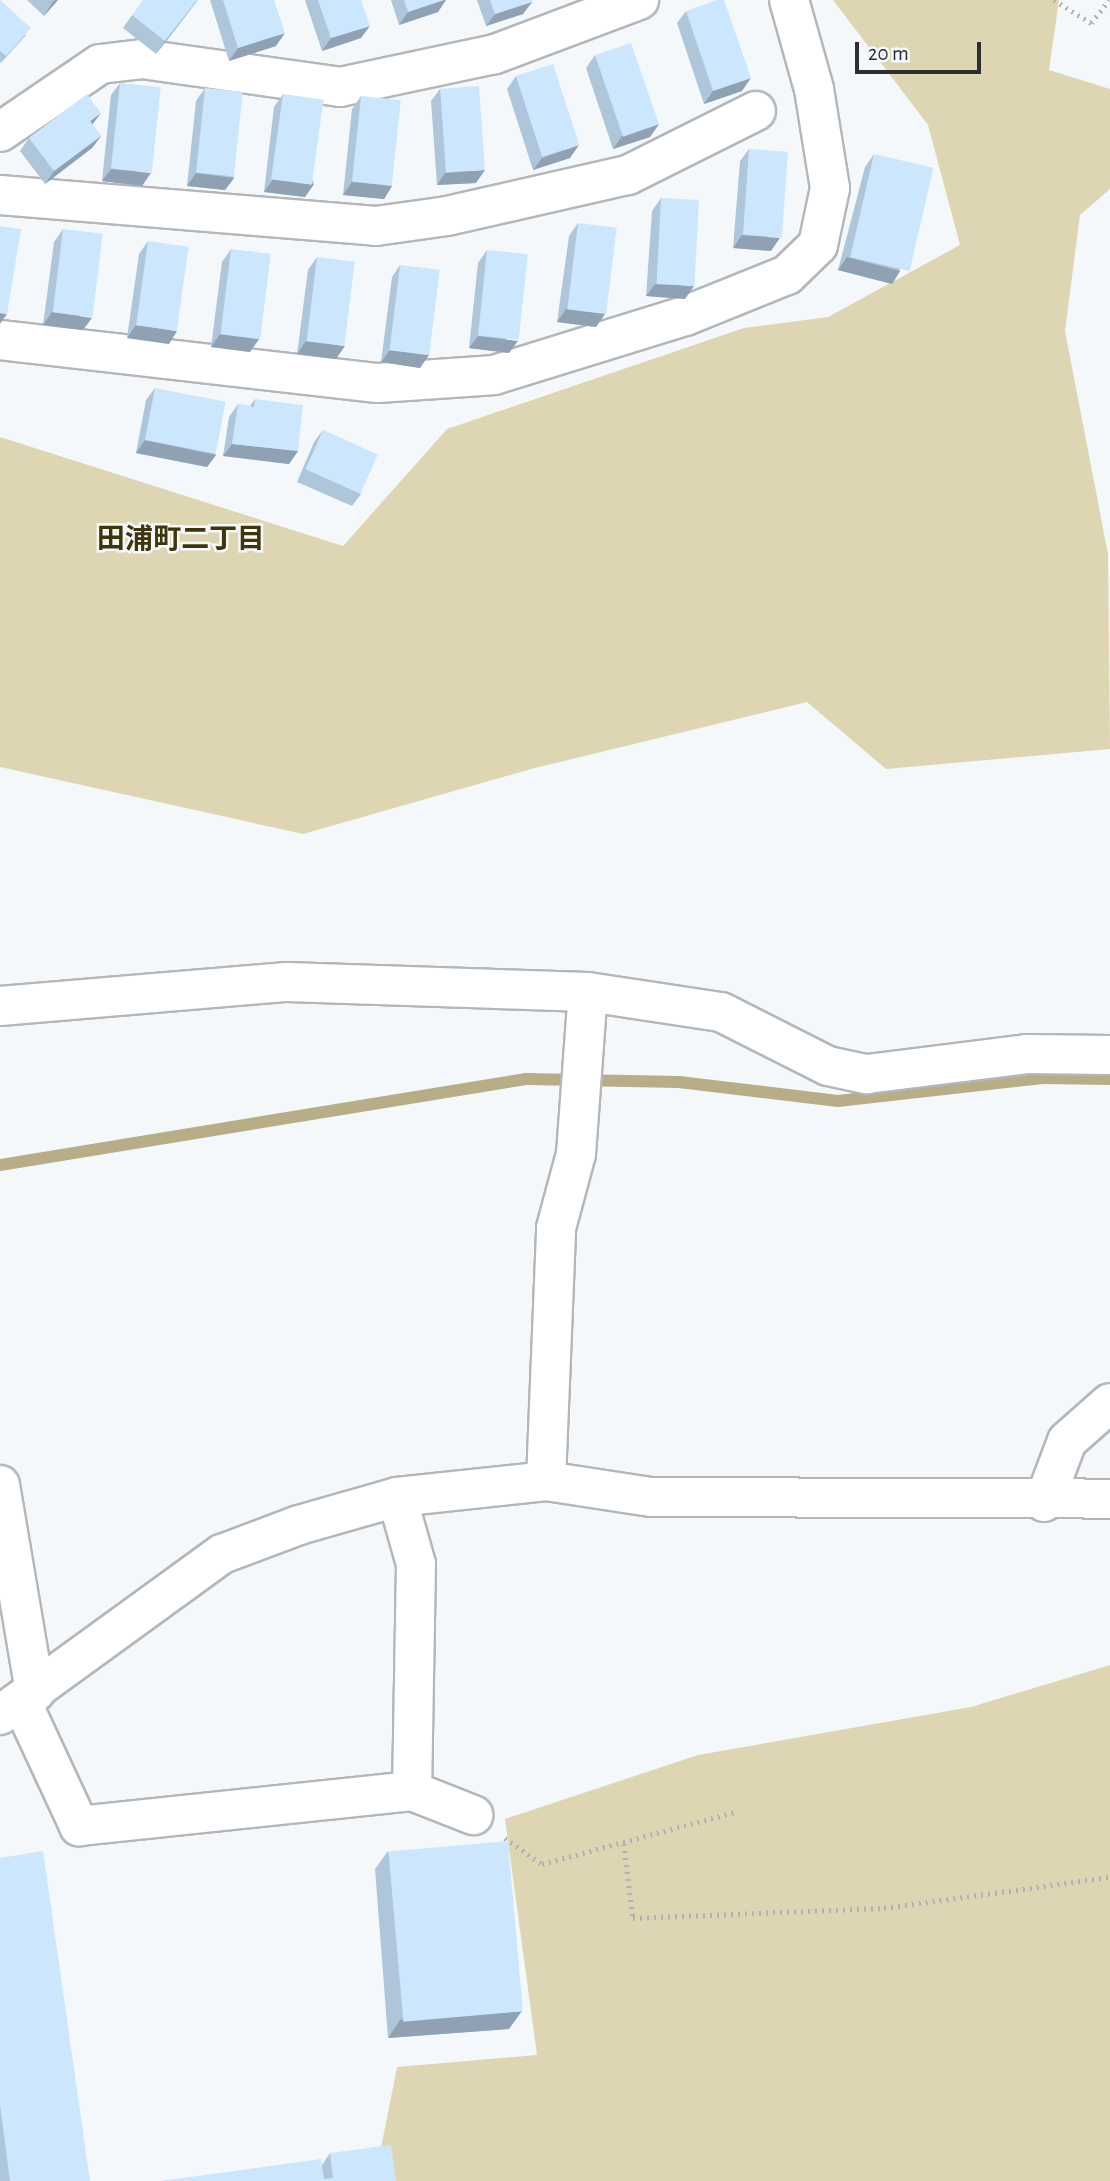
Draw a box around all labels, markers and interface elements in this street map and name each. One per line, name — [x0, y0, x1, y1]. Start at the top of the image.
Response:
scale bar — [858, 28, 984, 72]
text: 20 m — [868, 43, 909, 64]
district label: 田浦町二丁目 — [97, 523, 265, 557]

